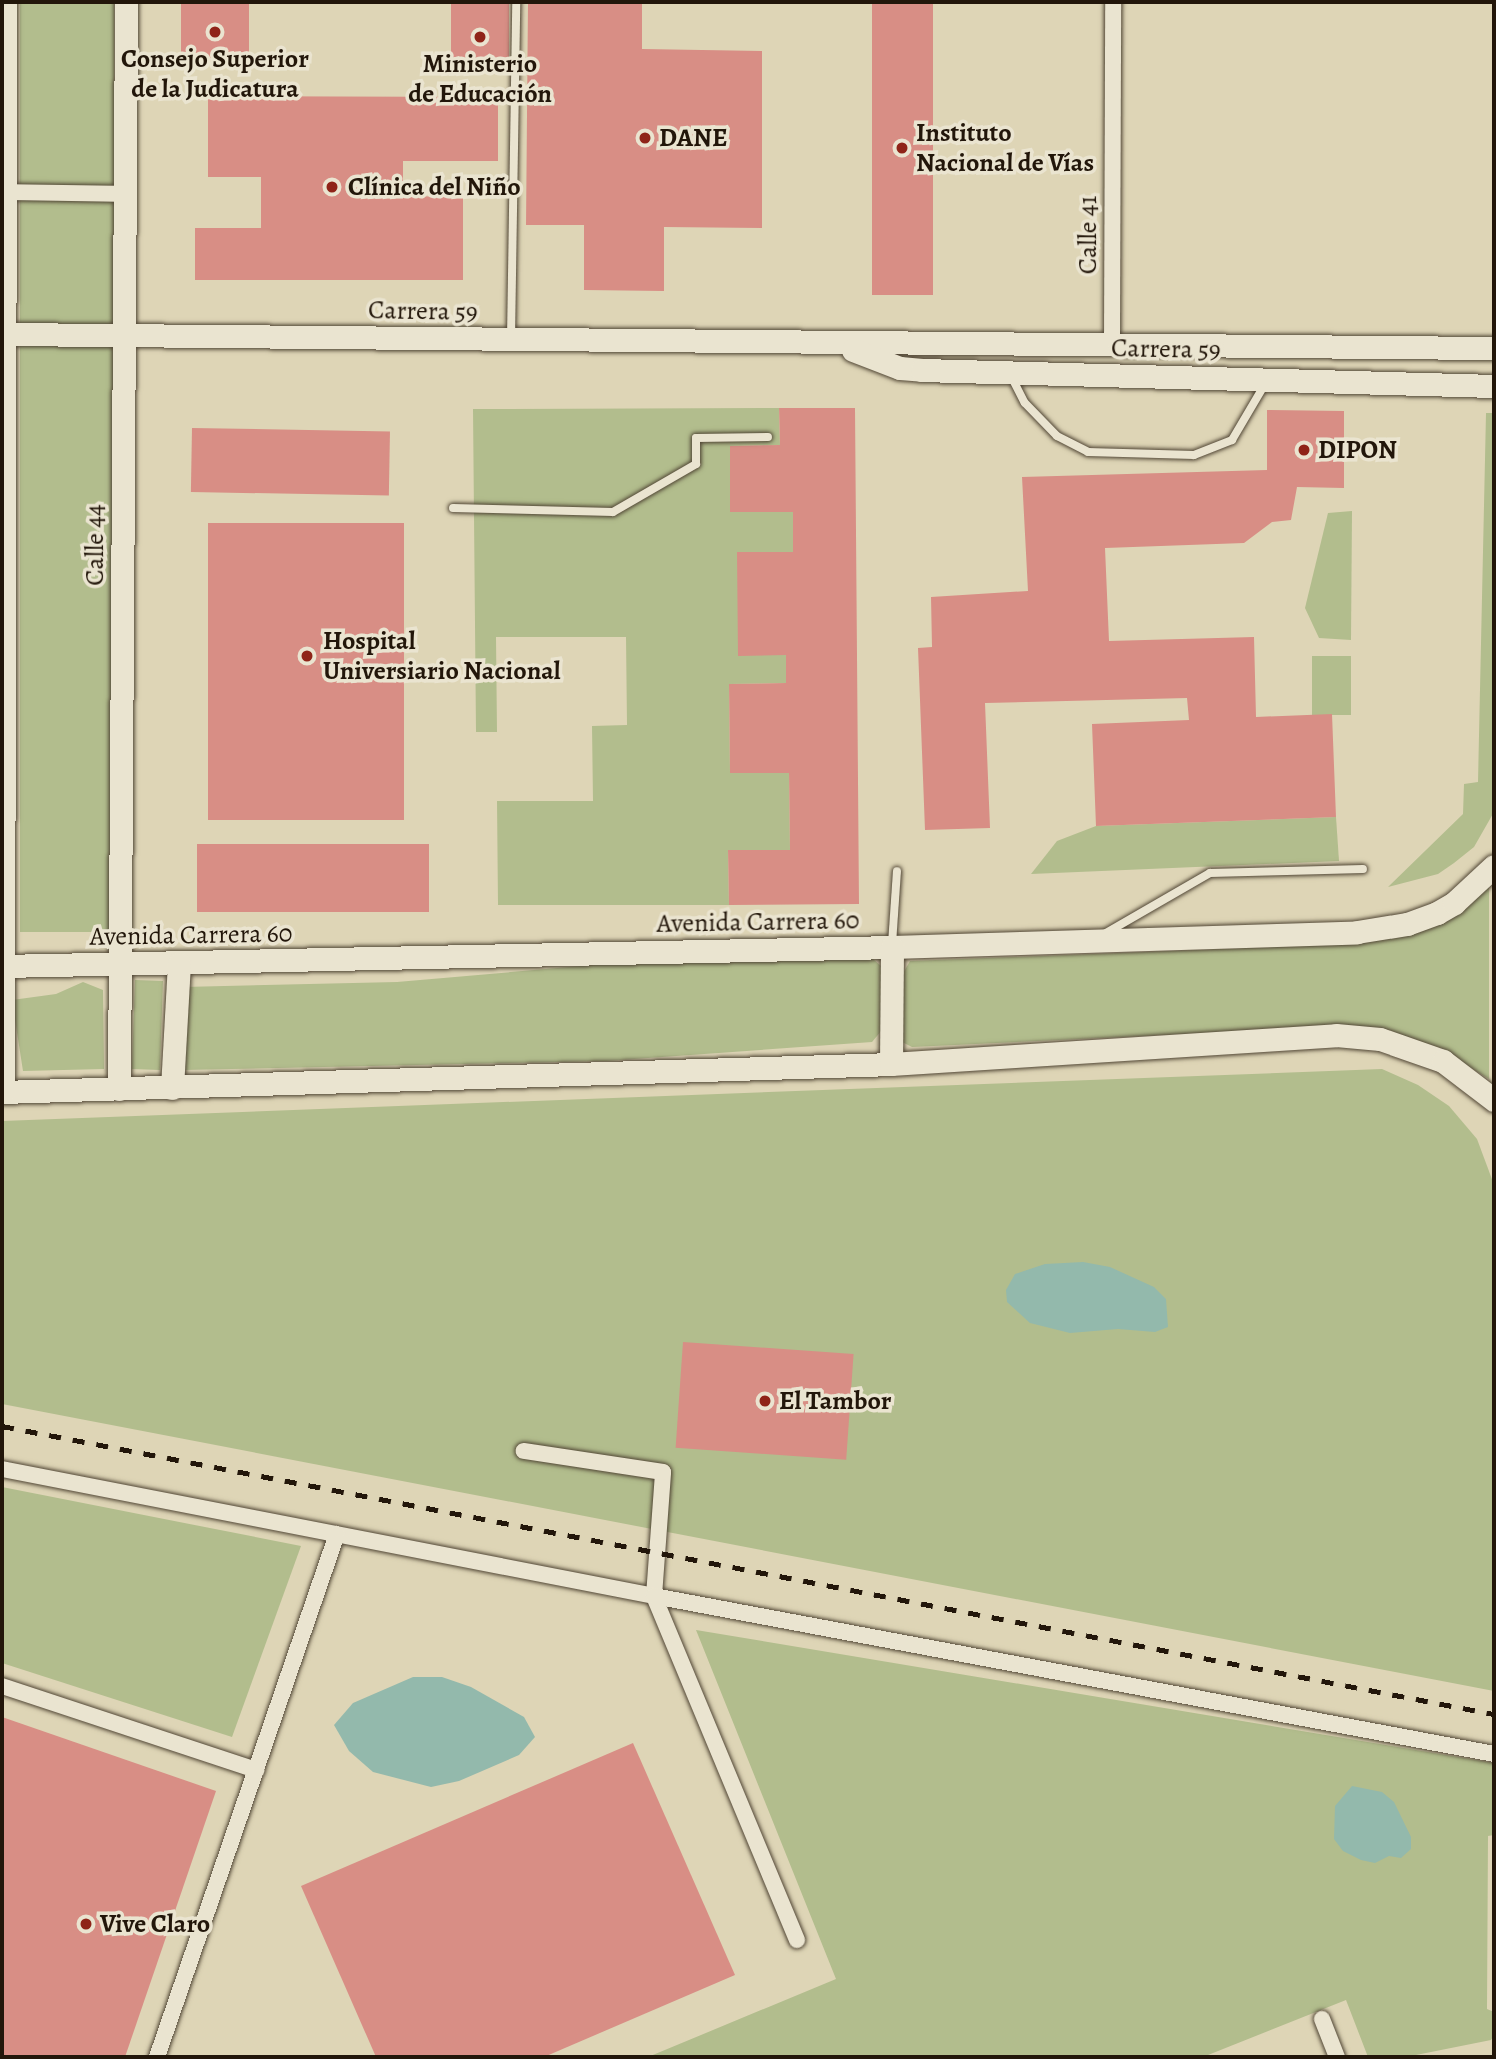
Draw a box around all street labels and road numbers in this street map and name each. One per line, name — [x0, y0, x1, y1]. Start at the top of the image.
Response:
street label: Calle 41 — [1072, 196, 1104, 274]
street label: Carrera 59 — [368, 294, 478, 328]
street label: Carrera 59 — [1111, 332, 1221, 366]
street label: Calle 44 — [79, 504, 111, 586]
street label: Avenida Carrera 60 — [656, 905, 860, 939]
street label: Avenida Carrera 60 — [89, 918, 293, 952]

